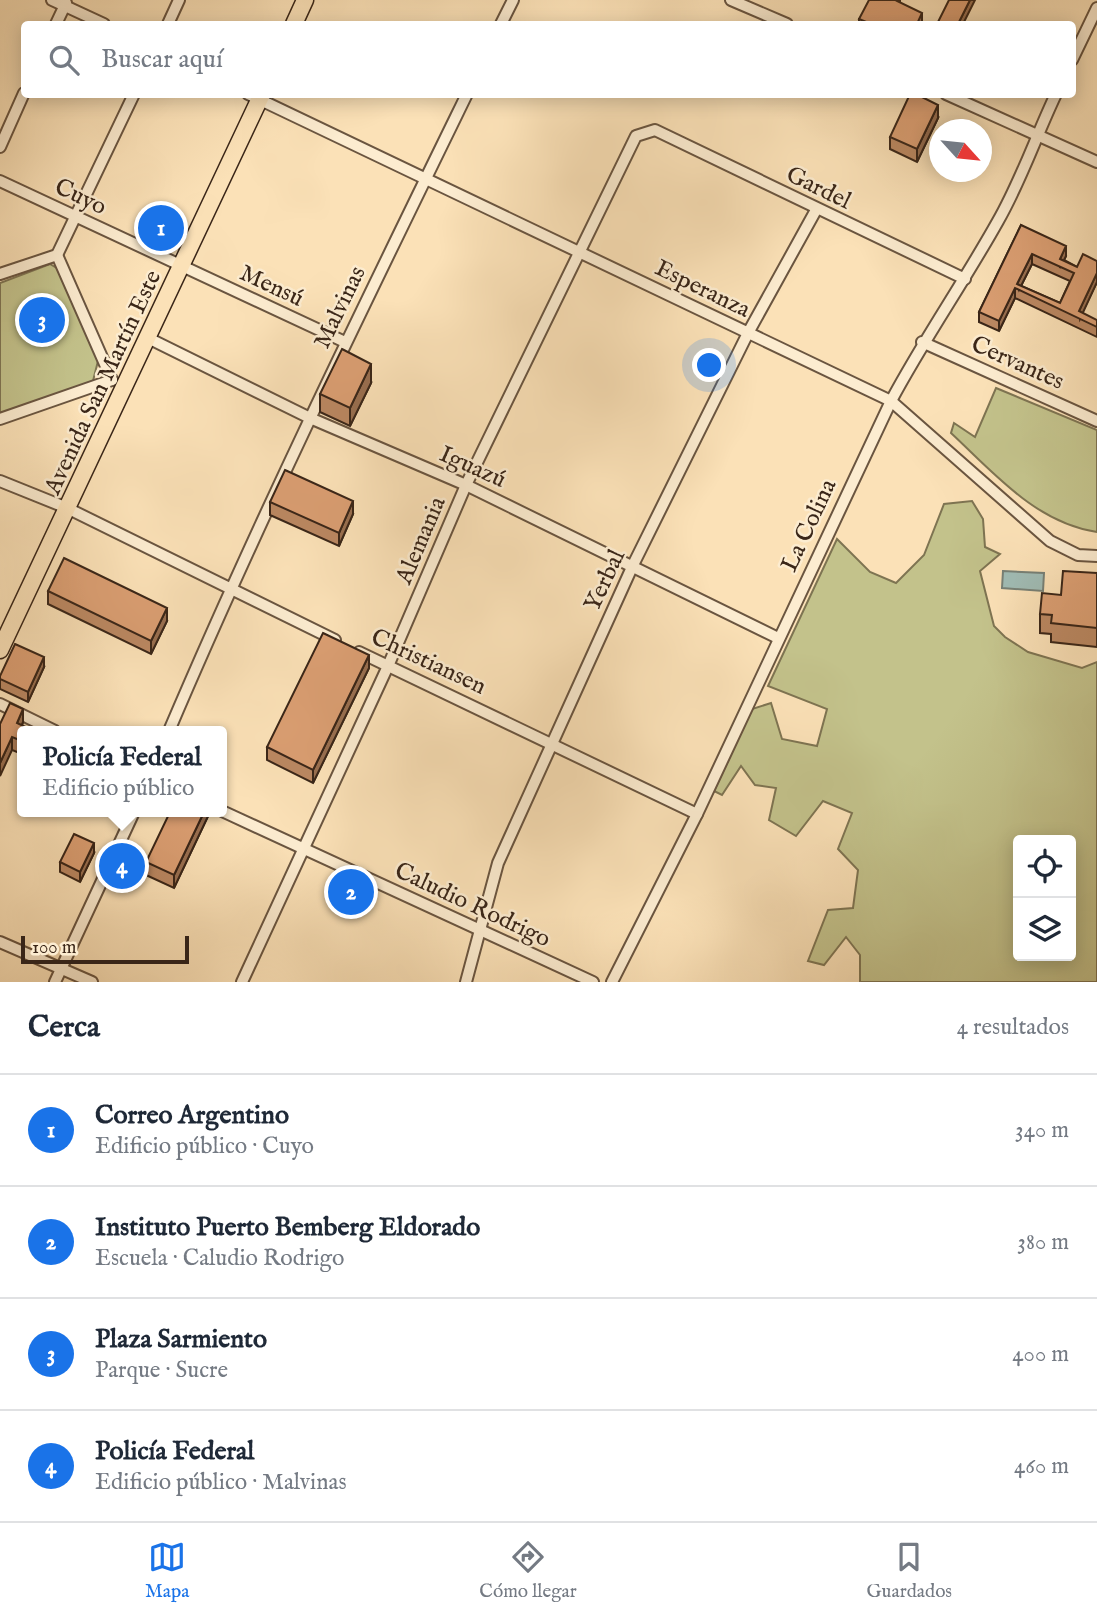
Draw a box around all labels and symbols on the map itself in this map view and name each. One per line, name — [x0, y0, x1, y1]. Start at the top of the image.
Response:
north arrow — [929, 119, 992, 182]
street label: Gardel — [781, 159, 856, 218]
street label: Cuyo — [49, 172, 111, 223]
pin: 1 — [138, 202, 184, 254]
street label: Esperanza — [649, 253, 756, 326]
street label: Mensú — [234, 258, 308, 315]
street label: Malvinas — [307, 261, 374, 354]
street label: Avenida San Martín Este — [37, 265, 169, 501]
pin: 3 — [19, 294, 65, 346]
street label: Cervantes — [966, 329, 1069, 398]
your location — [692, 348, 726, 382]
street label: Iguazú — [434, 439, 511, 496]
street label: La Colina — [774, 474, 845, 577]
street label: Alemania — [389, 492, 454, 590]
street label: Yerbal — [578, 544, 633, 616]
street label: Christiansen — [366, 622, 491, 703]
pin: 4 — [99, 840, 145, 892]
street label: Caludio Rodrigo — [389, 856, 555, 955]
pin: 2 — [328, 866, 374, 918]
scale bar — [21, 933, 189, 965]

